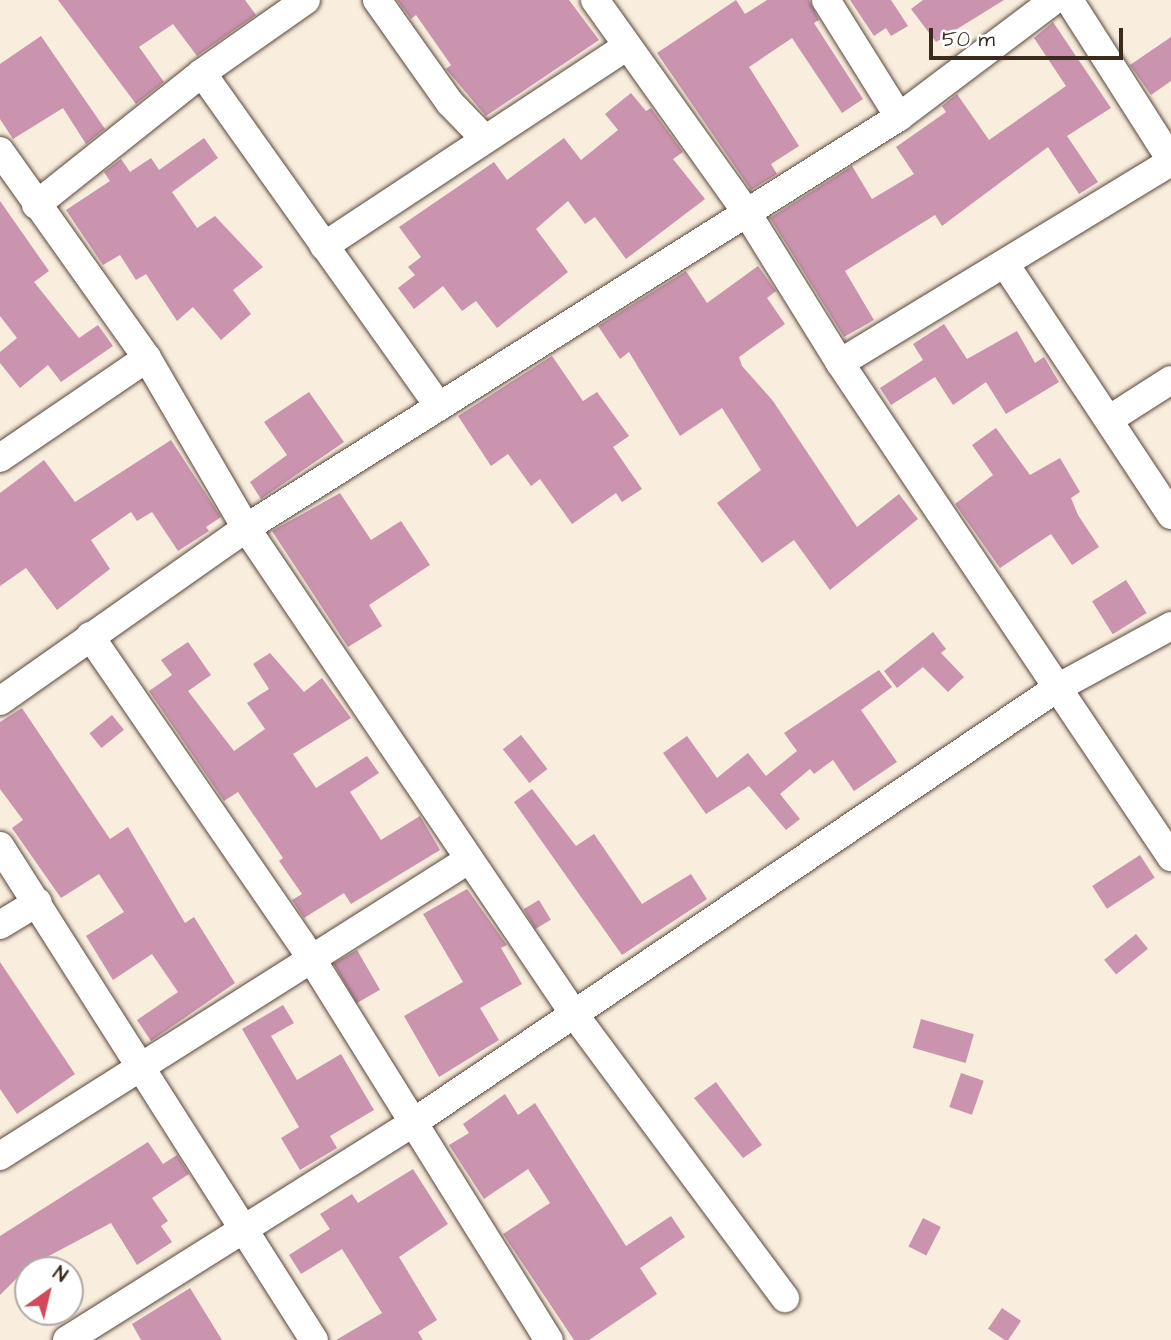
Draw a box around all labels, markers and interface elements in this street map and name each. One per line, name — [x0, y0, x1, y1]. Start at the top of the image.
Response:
scale bar — [933, 14, 1127, 58]
text: 50 m — [942, 25, 995, 54]
north arrow — [14, 1256, 84, 1326]
text: N — [47, 1260, 72, 1289]

